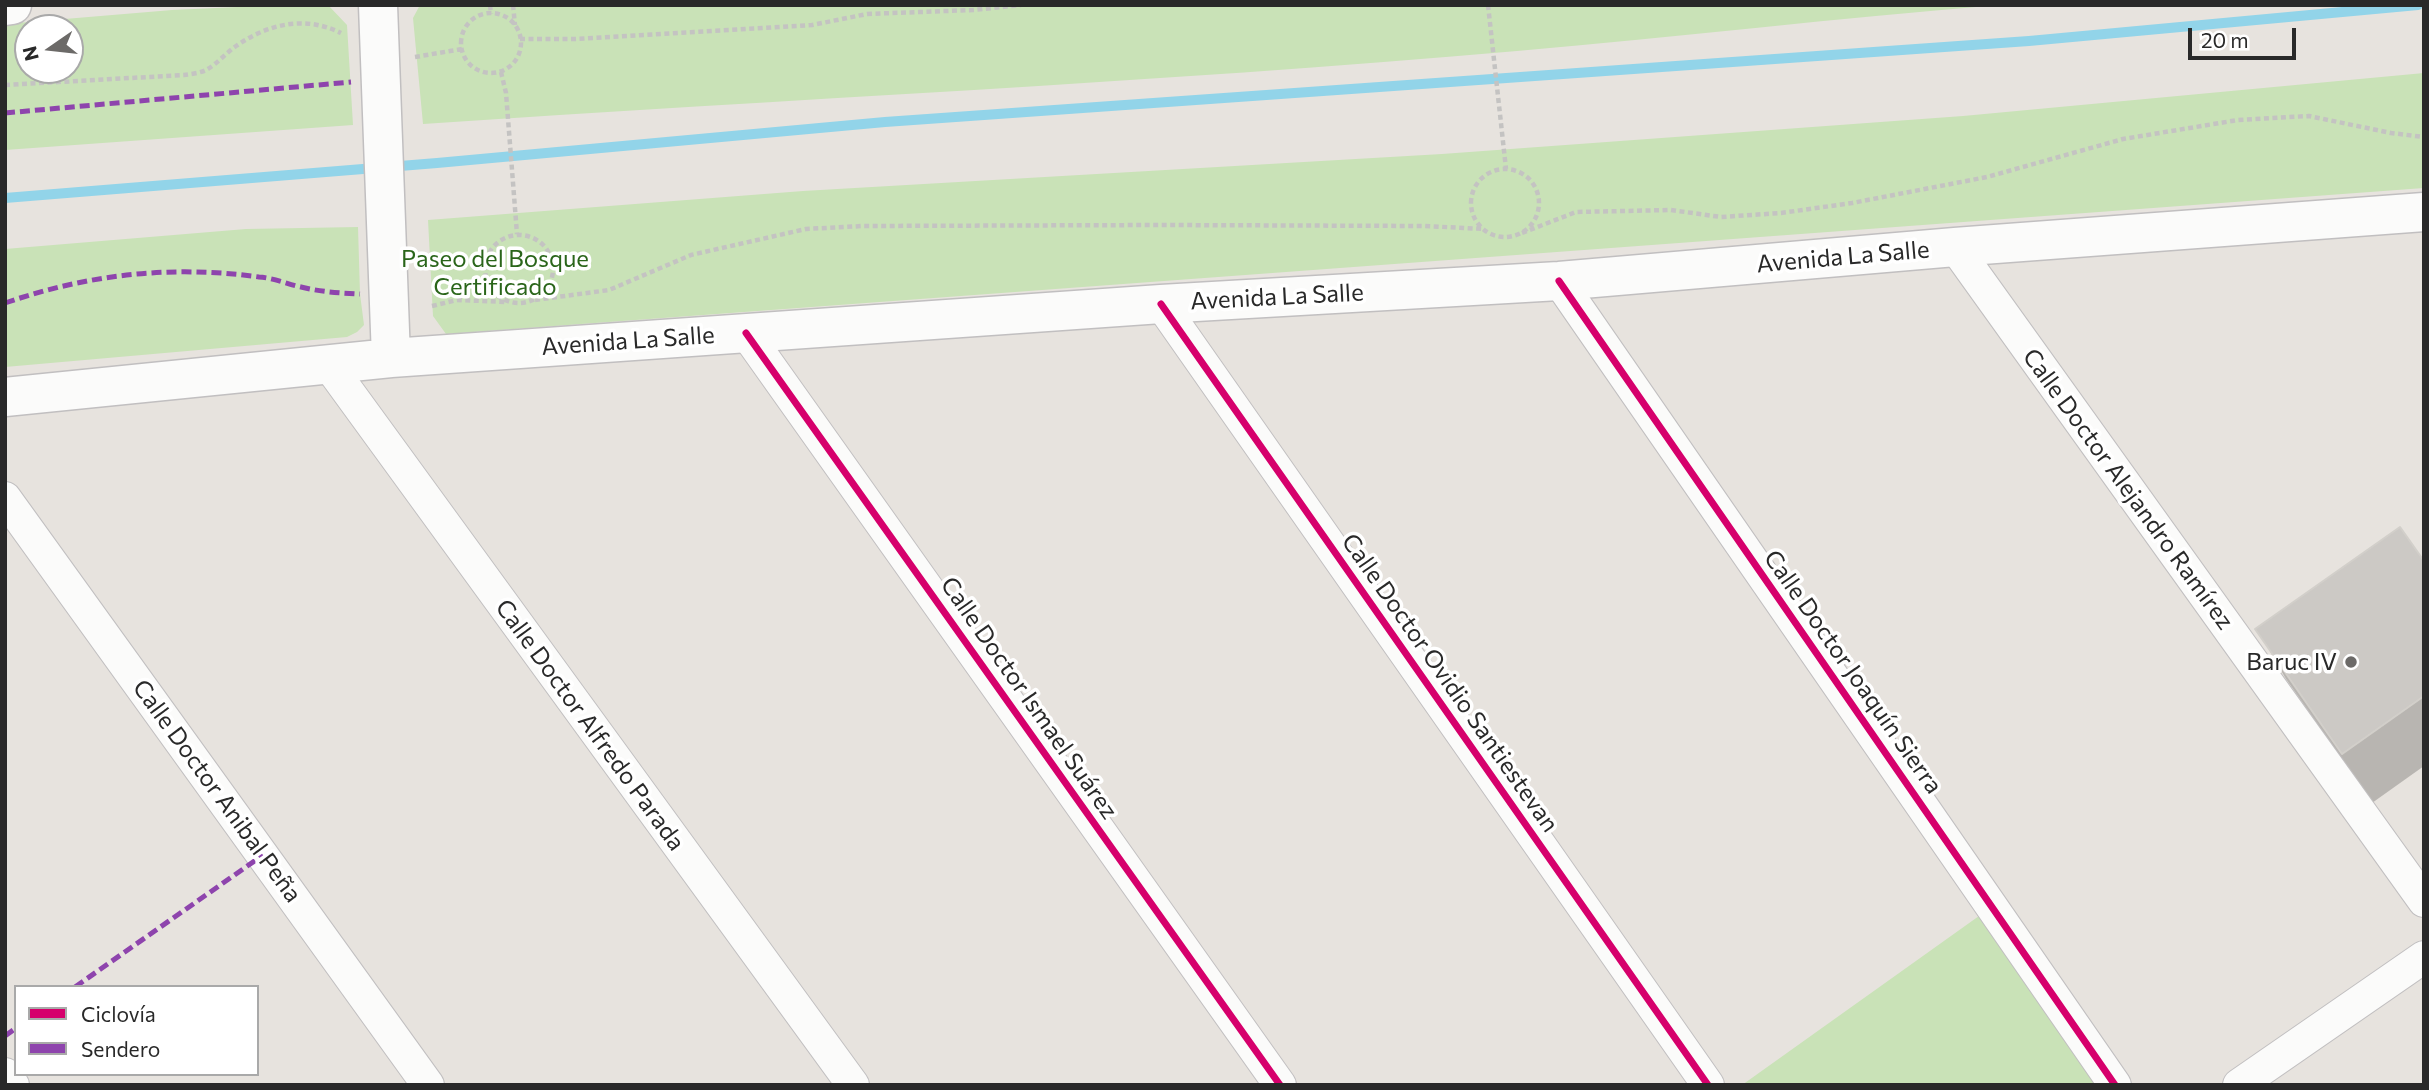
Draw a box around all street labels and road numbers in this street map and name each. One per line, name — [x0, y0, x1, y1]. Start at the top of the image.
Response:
street label: Avenida La Salle — [1755, 235, 1931, 279]
street label: Avenida La Salle — [1190, 278, 1364, 316]
street label: Avenida La Salle — [540, 321, 716, 361]
street label: Calle Doctor Alejandro Ramírez — [2017, 343, 2239, 635]
street label: Calle Doctor Ovidio Santiestevan — [1336, 528, 1564, 838]
street label: Calle Doctor Joaquín Sierra — [1758, 545, 1948, 799]
street label: Calle Doctor Ismael Suárez — [934, 572, 1124, 824]
street label: Calle Doctor Alfredo Parada — [489, 594, 691, 856]
street label: Calle Doctor Anibal Peña — [127, 674, 307, 908]

